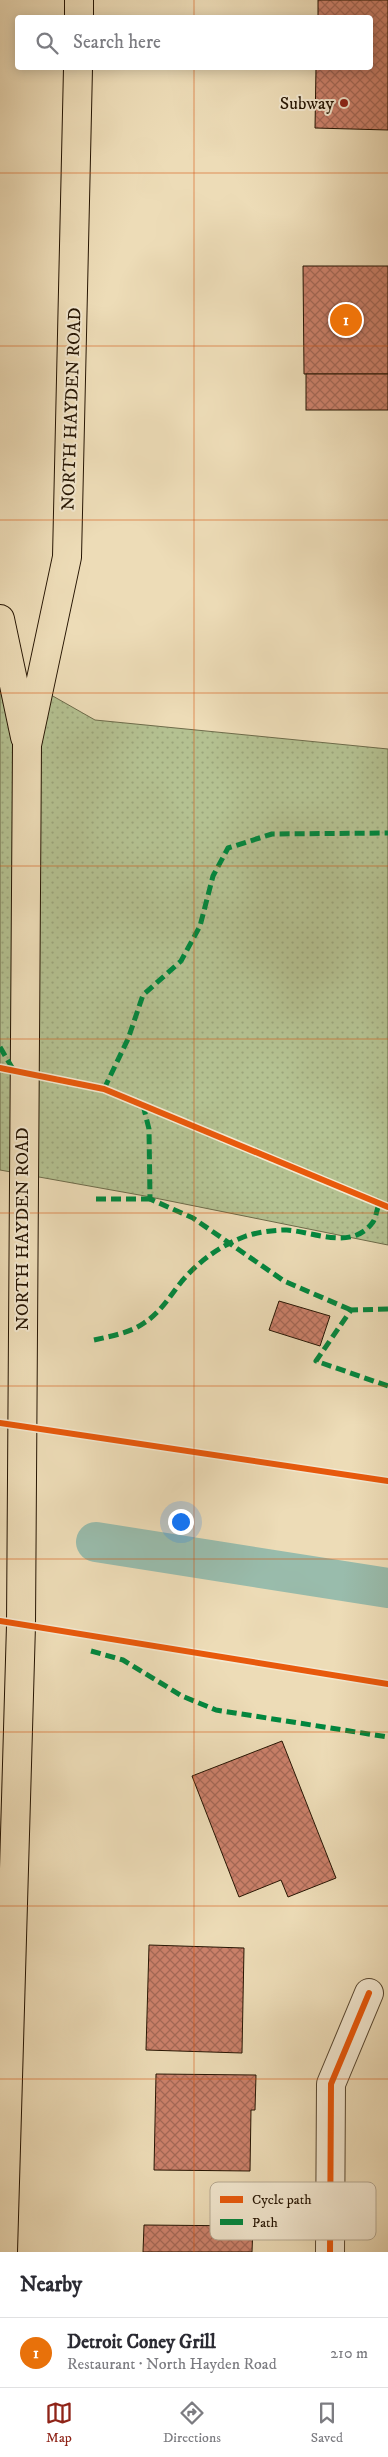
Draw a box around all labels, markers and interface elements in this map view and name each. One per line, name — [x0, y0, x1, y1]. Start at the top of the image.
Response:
search box — [15, 15, 373, 70]
icon: search — [33, 29, 61, 57]
text: Search here — [73, 31, 161, 54]
place label: Subway — [280, 93, 334, 115]
marker: Subway — [338, 97, 350, 109]
pin: 1 — [330, 301, 362, 339]
street label: NORTH HAYDEN ROAD — [57, 307, 87, 511]
street label: NORTH HAYDEN ROAD — [12, 1127, 34, 1331]
your location — [168, 1509, 194, 1535]
legend — [210, 2182, 376, 2240]
text: Cycle path — [252, 2191, 312, 2209]
text: Path — [252, 2214, 279, 2232]
text: Nearby — [20, 2272, 82, 2298]
text: Detroit Coney Grill — [67, 2331, 216, 2354]
text: 1 — [33, 2343, 39, 2363]
text: 210 m — [330, 2343, 368, 2363]
text: Restaurant · North Hayden Road — [67, 2354, 277, 2374]
tab: Map — [45, 2399, 73, 2447]
tab: Directions — [163, 2399, 221, 2447]
tab: Saved — [311, 2399, 343, 2447]

